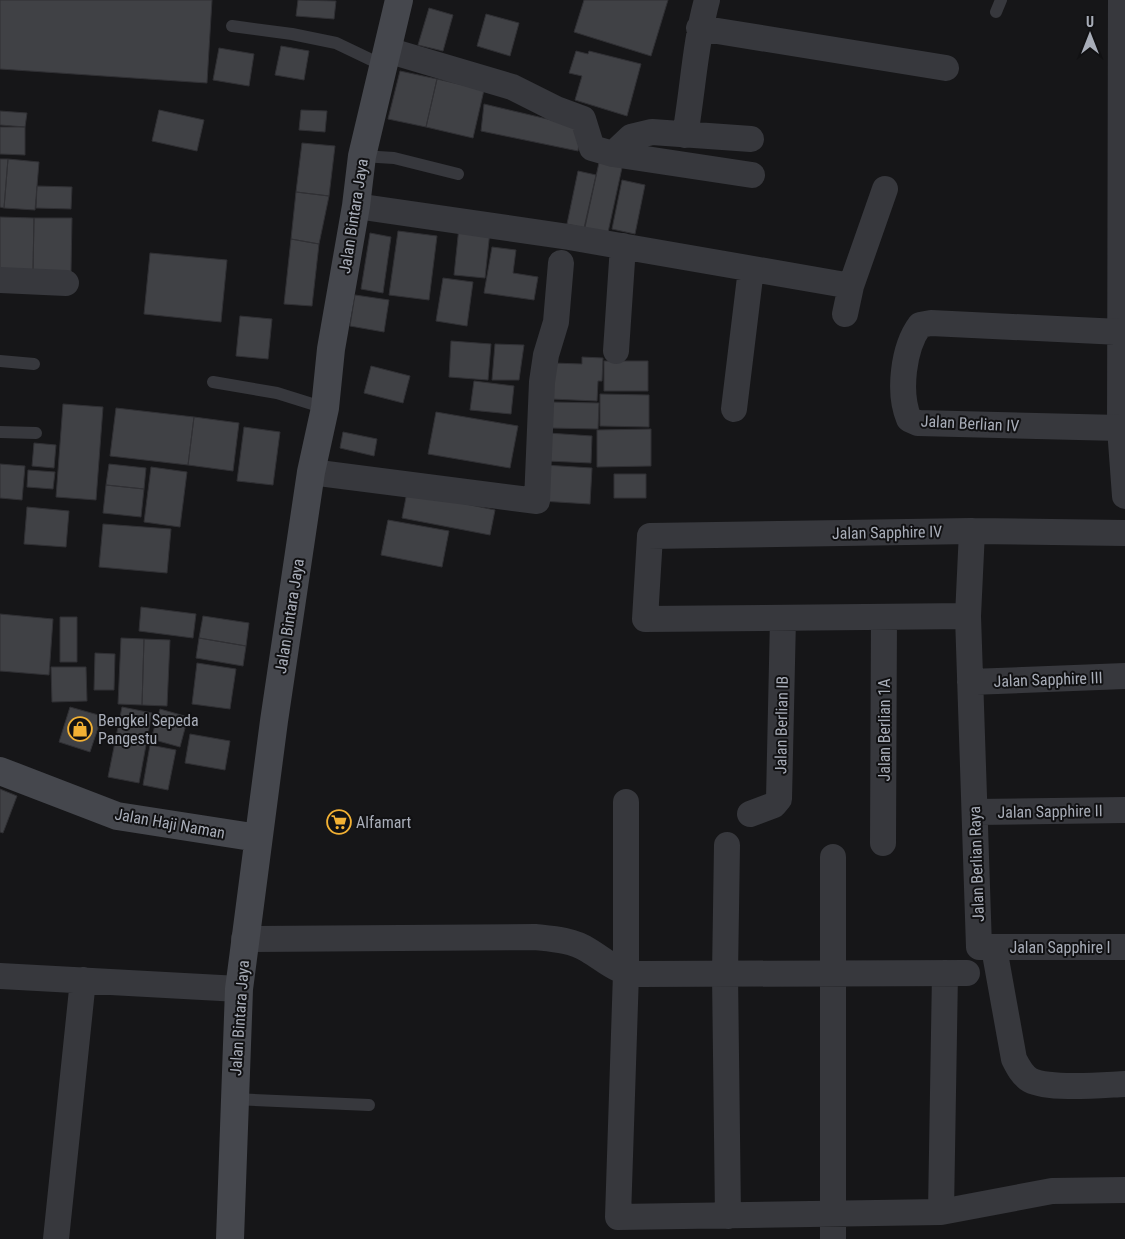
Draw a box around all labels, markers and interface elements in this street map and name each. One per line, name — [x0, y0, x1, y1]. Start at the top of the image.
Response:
north arrow — [1065, 10, 1115, 60]
text: U — [1086, 14, 1094, 30]
street label: Jalan Bintara Jaya — [335, 157, 372, 275]
street label: Jalan Berlian IV — [920, 411, 1020, 436]
street label: Jalan Sapphire IV — [832, 522, 942, 543]
street label: Jalan Bintara Jaya — [271, 557, 308, 675]
street label: Jalan Sapphire III — [993, 668, 1103, 691]
street label: Jalan Berlian IB — [771, 676, 792, 774]
street label: Jalan Berlian 1A — [875, 679, 894, 781]
place label: Bengkel Sepeda Pangestu — [98, 711, 199, 748]
shop icon: Bengkel Sepeda Pangestu — [67, 716, 93, 742]
street label: Jalan Sapphire II — [997, 801, 1103, 822]
street label: Jalan Haji Naman — [113, 804, 227, 843]
street label: Jalan Berlian Raya — [965, 806, 988, 922]
supermarket icon: Alfamart — [326, 809, 352, 835]
place label: Alfamart — [356, 813, 412, 832]
street label: Jalan Sapphire I — [1009, 938, 1111, 957]
street label: Jalan Bintara Jaya — [226, 959, 253, 1077]

